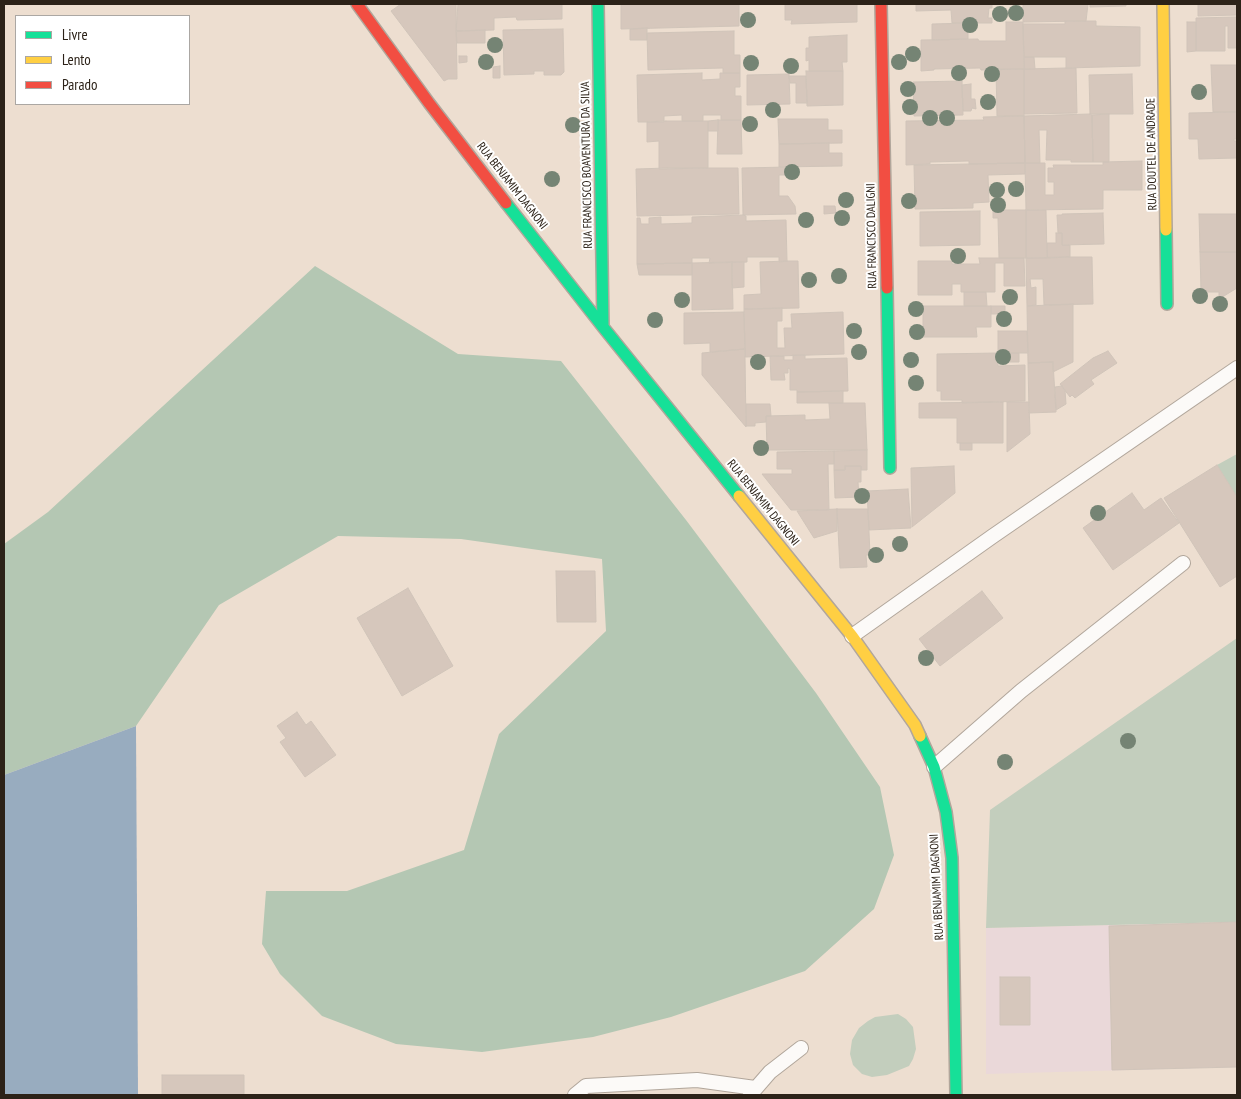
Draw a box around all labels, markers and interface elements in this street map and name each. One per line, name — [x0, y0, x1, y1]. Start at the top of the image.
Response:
legend — [15, 15, 190, 105]
text: Livre — [62, 25, 88, 44]
text: Lento — [62, 50, 91, 69]
text: Parado — [62, 75, 97, 94]
street label: RUA FRANCISCO BOAVENTURA DA SILVA — [578, 81, 596, 249]
street label: RUA DOUTEL DE ANDRADE — [1144, 98, 1160, 210]
street label: RUA BENJAMIM DAGNONI — [474, 140, 550, 232]
street label: RUA FRANCISCO DALIGNI — [864, 183, 880, 289]
street label: RUA BENJAMIM DAGNONI — [724, 457, 802, 549]
street label: RUA BENJAMIM DAGNONI — [927, 834, 947, 940]

